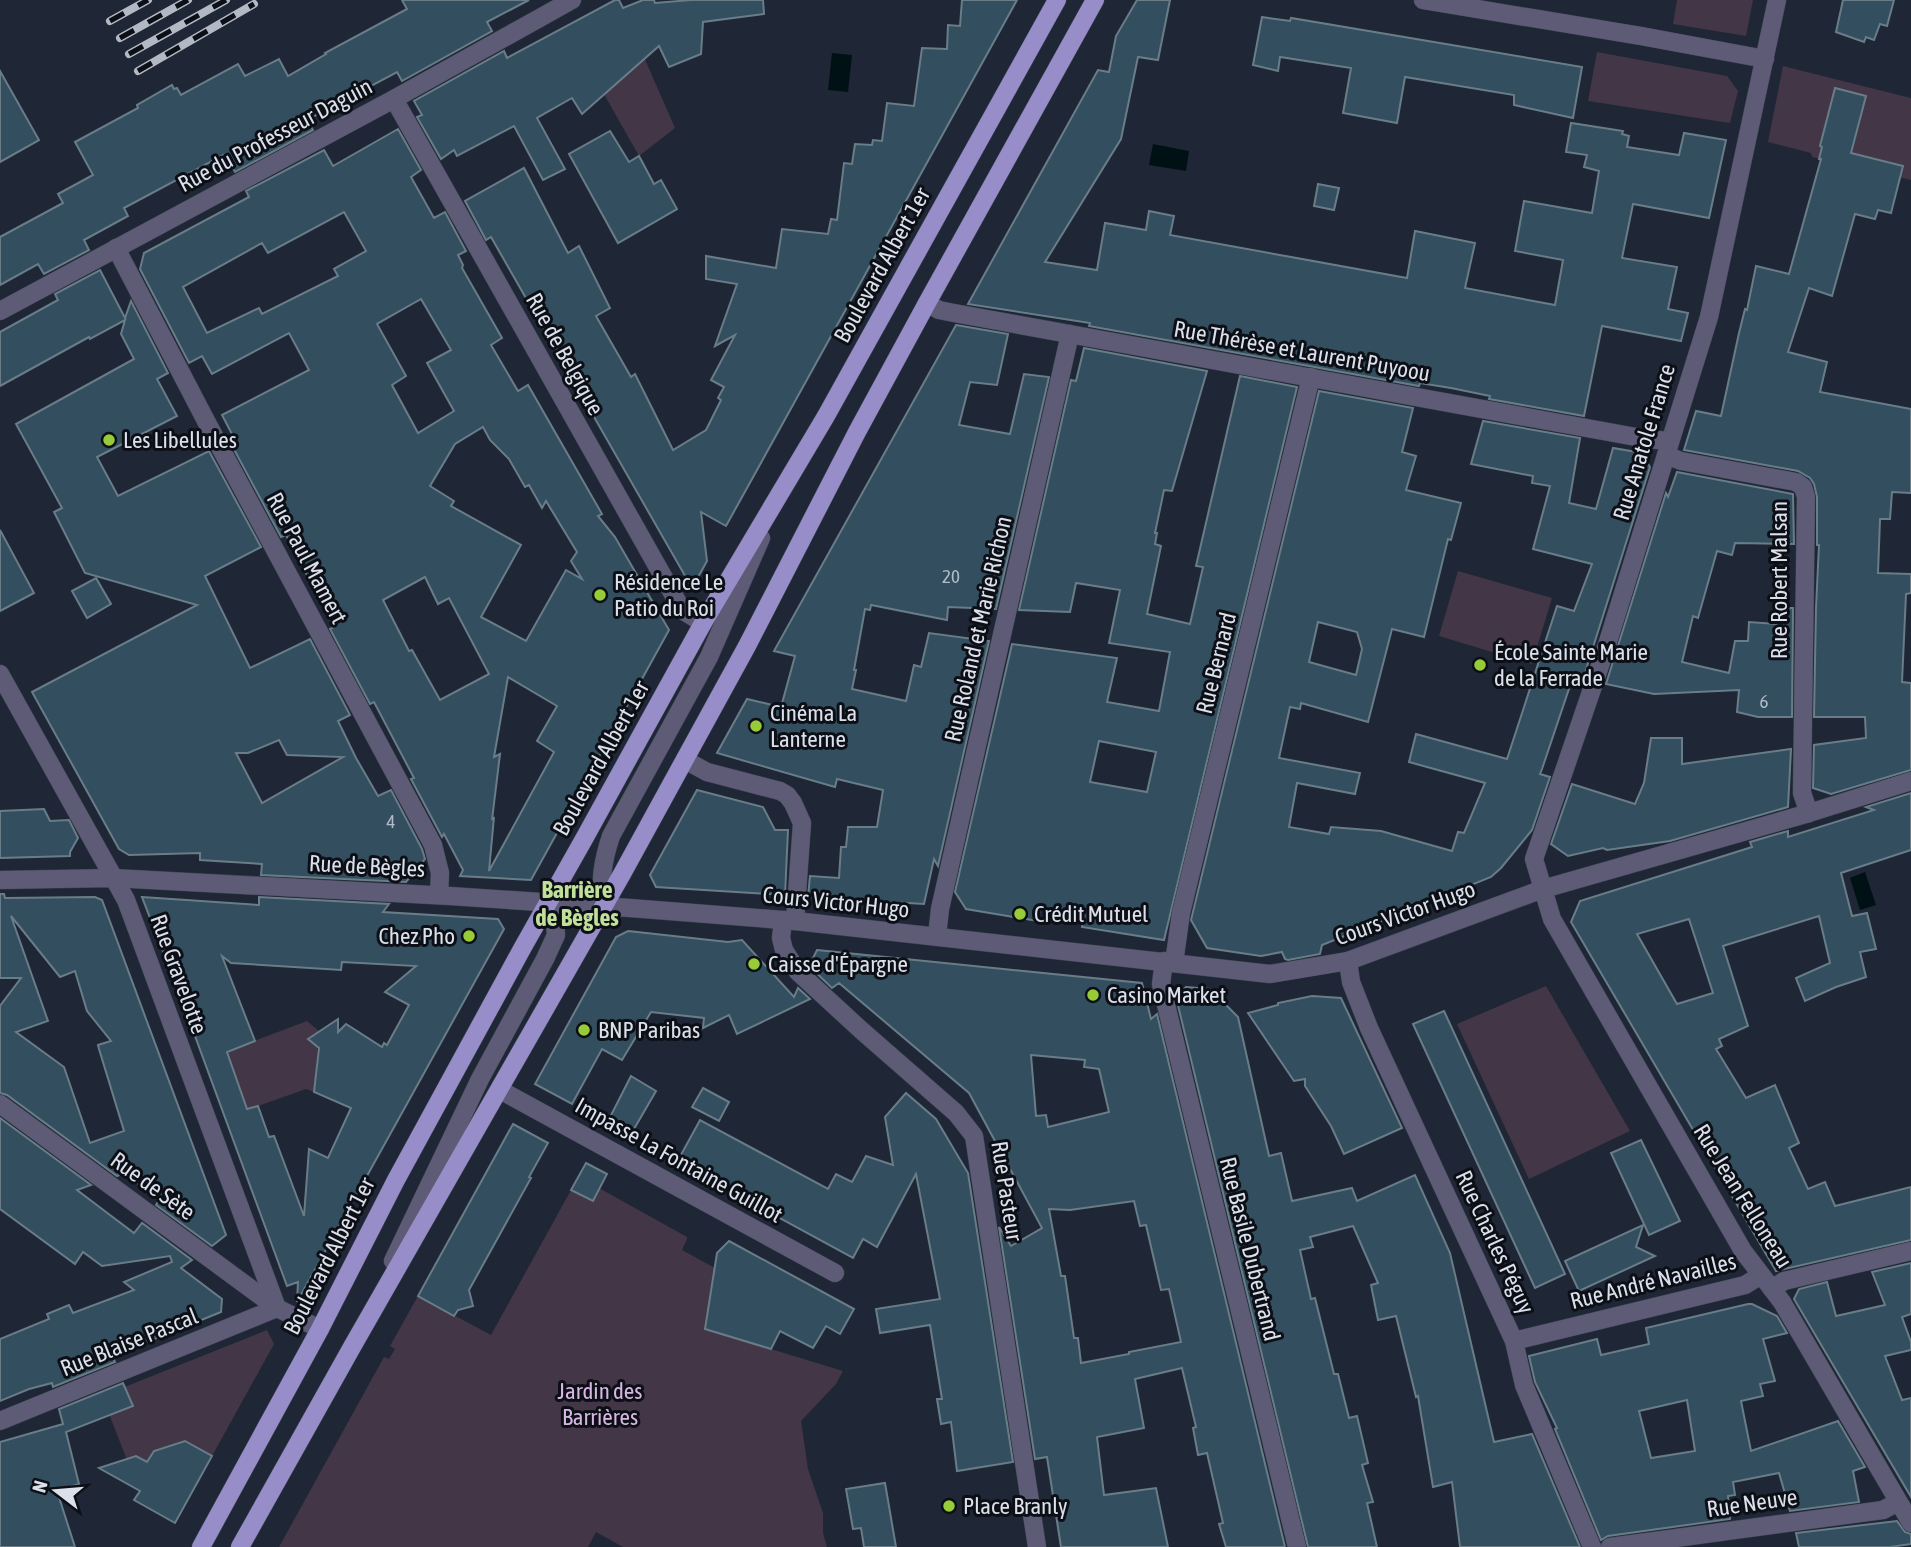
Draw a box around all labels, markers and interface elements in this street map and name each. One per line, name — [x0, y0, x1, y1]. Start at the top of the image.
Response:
street label: Rue du Professeur Daguin — [174, 73, 376, 197]
street label: Boulevard Albert 1er — [829, 182, 936, 347]
street label: Rue de Belgique — [521, 288, 609, 420]
street label: Rue Thérèse et Laurent Puyoou — [1172, 316, 1432, 386]
street label: Rue Anatole France — [1608, 361, 1680, 523]
place label: Les Libellules — [123, 427, 237, 453]
marker: Les Libellules — [101, 432, 117, 448]
street label: Rue Paul Mamert — [262, 488, 352, 628]
street label: Rue Robert Malsan — [1766, 501, 1792, 659]
street label: Rue Roland et Marie Richon — [939, 514, 1017, 744]
house number: 20 — [942, 565, 960, 587]
place label: Résidence Le Patio du Roi — [614, 569, 723, 621]
marker: Résidence Le Patio du Roi — [592, 587, 608, 603]
street label: Rue Bernard — [1191, 609, 1241, 717]
place label: École Sainte Marie de la Ferrade — [1494, 639, 1648, 691]
marker: École Sainte Marie de la Ferrade — [1472, 657, 1488, 673]
street label: Boulevard Albert 1er — [548, 675, 655, 840]
house number: 6 — [1760, 690, 1769, 712]
place label: Cinéma La Lanterne — [770, 700, 857, 752]
marker: Cinéma La Lanterne — [748, 718, 764, 734]
house number: 4 — [387, 810, 396, 832]
street label: Rue de Bègles — [308, 850, 426, 882]
district label: Barrière de Bègles — [535, 876, 619, 931]
street label: Cours Victor Hugo — [1331, 876, 1479, 950]
street label: Cours Victor Hugo — [761, 881, 911, 923]
place label: Crédit Mutuel — [1034, 901, 1148, 927]
marker: Crédit Mutuel — [1012, 906, 1028, 922]
street label: Rue Gravelotte — [145, 911, 213, 1037]
place label: Chez Pho — [378, 923, 455, 949]
marker: Chez Pho — [461, 928, 477, 944]
place label: Caisse d'Épargne — [768, 951, 908, 977]
marker: Caisse d'Épargne — [746, 956, 762, 972]
place label: Casino Market — [1107, 982, 1226, 1008]
marker: Casino Market — [1085, 987, 1101, 1003]
place label: BNP Paribas — [598, 1017, 700, 1043]
marker: BNP Paribas — [576, 1022, 592, 1038]
street label: Impasse La Fontaine Guillot — [571, 1092, 787, 1228]
street label: Rue Jean Felloneau — [1688, 1119, 1798, 1273]
street label: Rue Pasteur — [986, 1139, 1028, 1244]
street label: Rue de Sète — [106, 1147, 200, 1225]
street label: Rue Basile Dubertrand — [1215, 1155, 1285, 1343]
street label: Rue Charles Péguy — [1451, 1166, 1539, 1318]
street label: Boulevard Albert 1er — [278, 1172, 380, 1339]
street label: Rue André Navailles — [1567, 1248, 1739, 1314]
street label: Rue Blaise Pascal — [57, 1303, 201, 1381]
park label: Jardin des Barrières — [558, 1378, 642, 1430]
north arrow — [21, 1456, 91, 1526]
text: N — [28, 1478, 52, 1495]
street label: Rue Neuve — [1705, 1484, 1799, 1522]
place label: Place Branly — [963, 1493, 1068, 1519]
marker: Place Branly — [941, 1498, 957, 1514]

